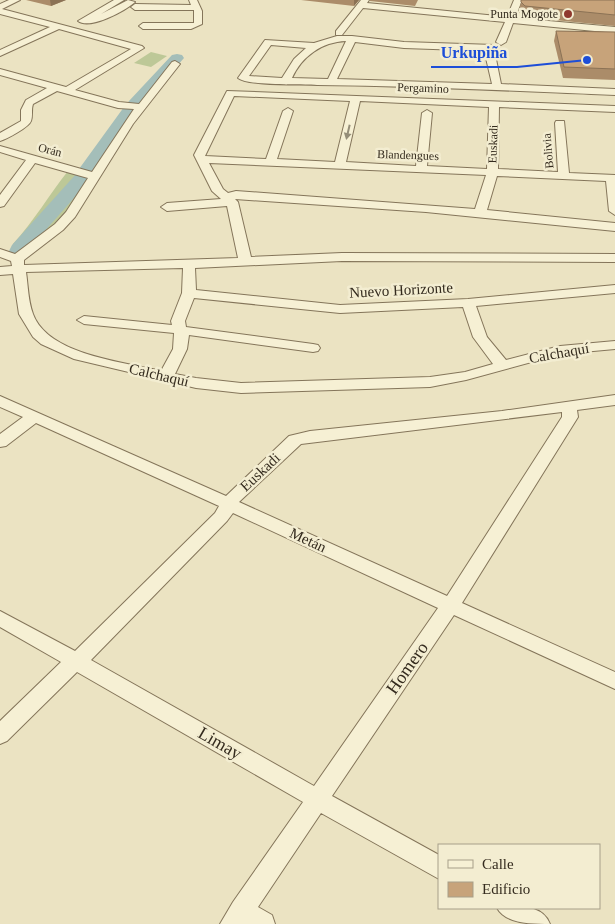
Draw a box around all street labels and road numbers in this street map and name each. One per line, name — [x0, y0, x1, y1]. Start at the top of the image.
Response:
street label: Pergamino — [397, 80, 449, 96]
street label: Euskadi — [485, 124, 501, 164]
street label: Bolivia — [539, 132, 557, 169]
street label: Orán — [37, 140, 63, 160]
street label: Blandengues — [377, 147, 440, 163]
street label: Nuevo Horizonte — [349, 279, 454, 301]
street label: Calchaquí — [528, 340, 590, 366]
street label: Calchaquí — [128, 360, 190, 390]
street label: Euskadi — [237, 450, 283, 494]
street label: Metán — [287, 525, 329, 556]
street label: Homero — [382, 638, 432, 698]
street label: Limay — [195, 723, 245, 763]

